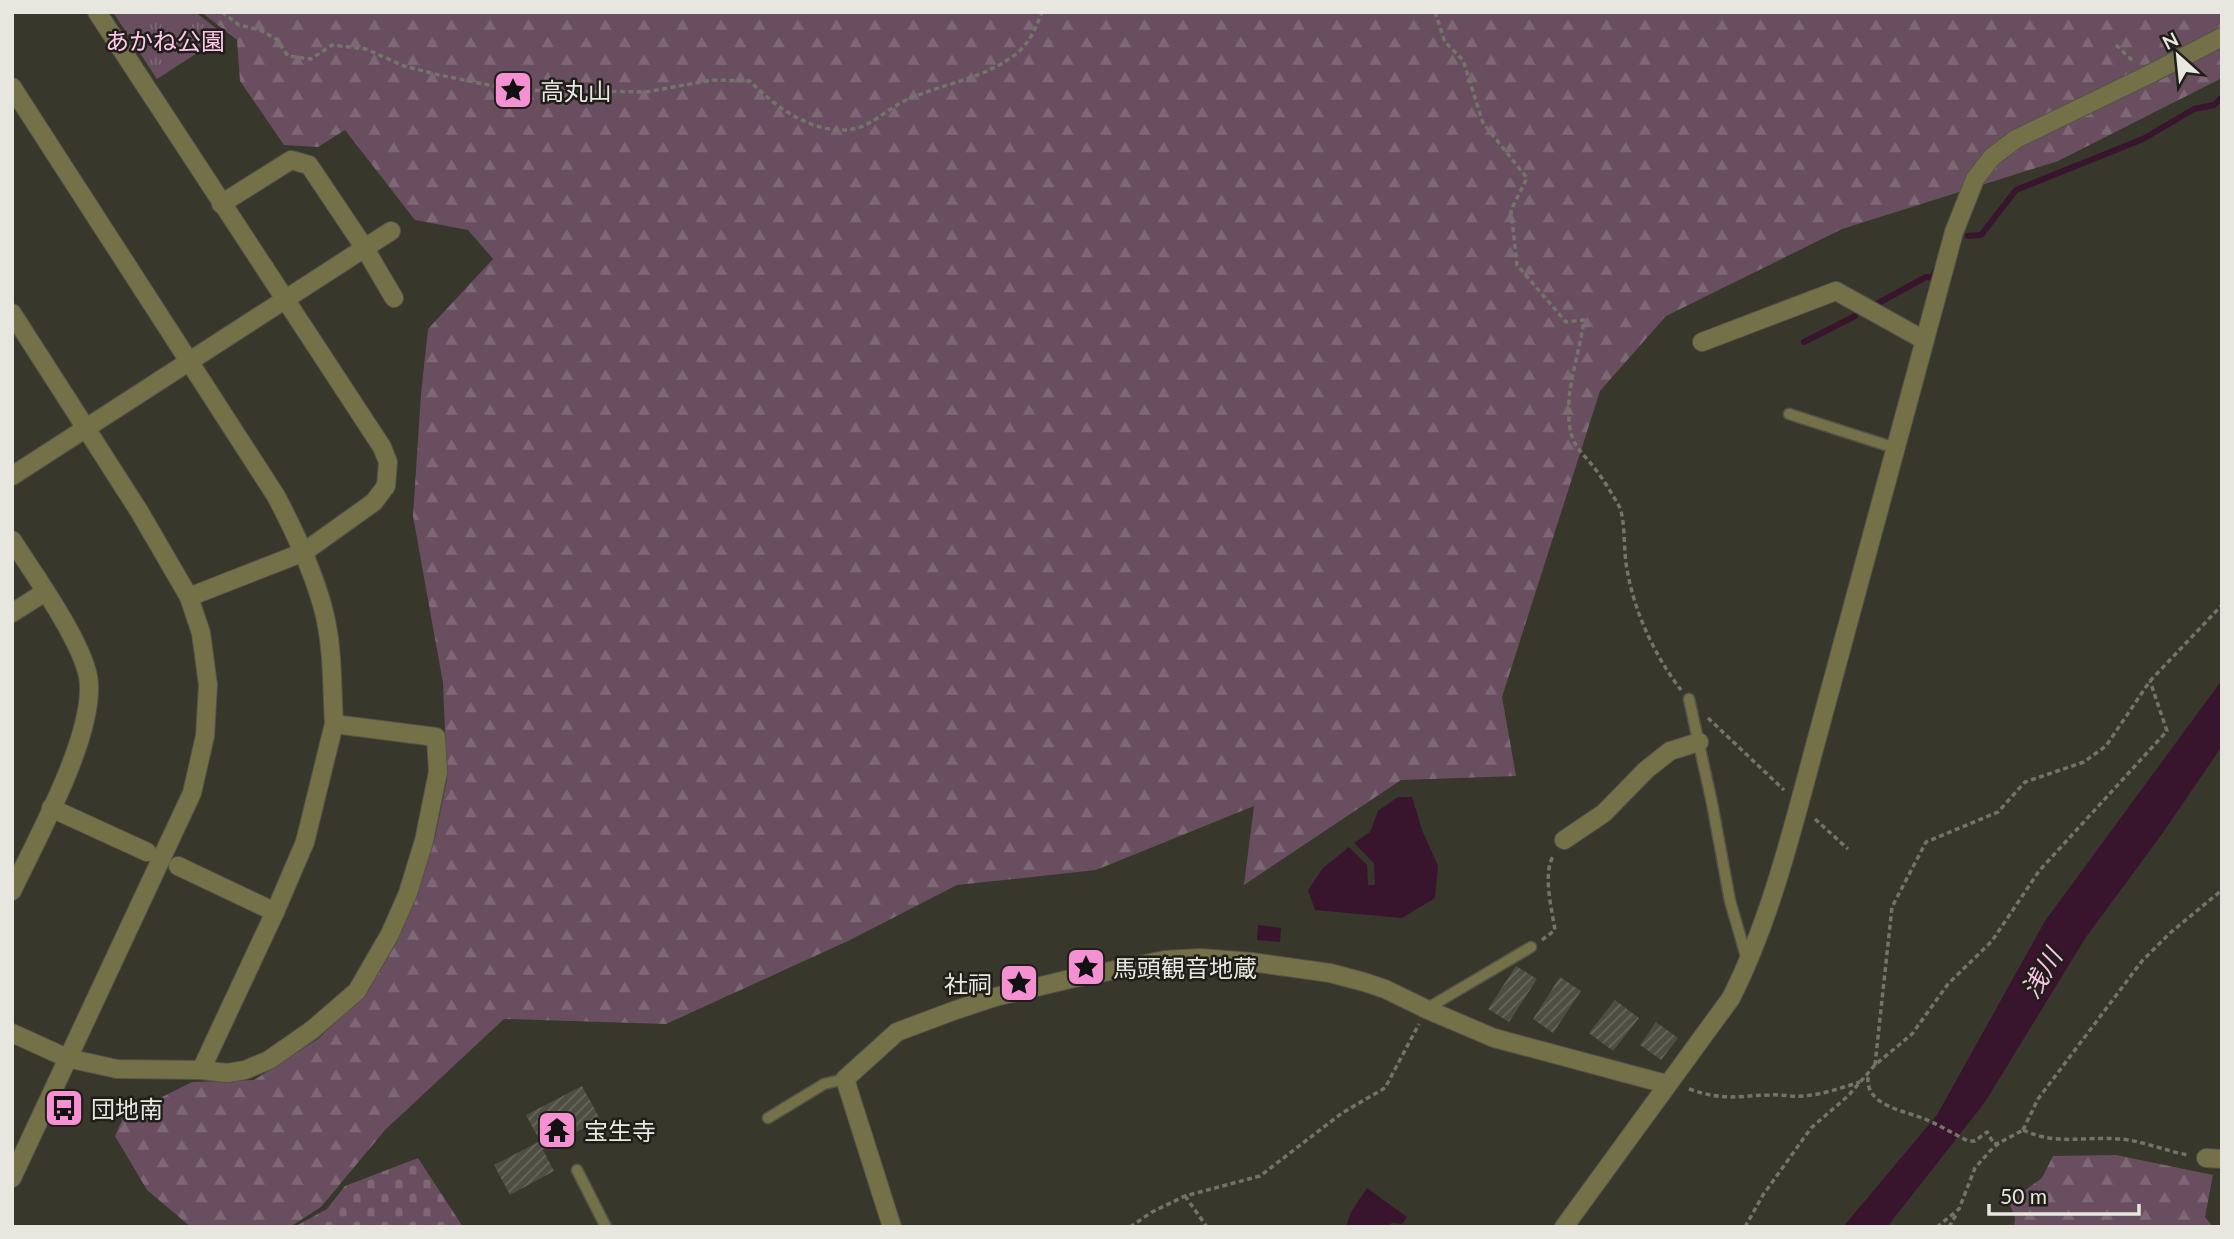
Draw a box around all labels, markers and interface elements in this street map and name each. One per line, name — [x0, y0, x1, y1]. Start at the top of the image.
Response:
north arrow — [2143, 21, 2213, 91]
park label: あかね公園 — [105, 26, 225, 55]
text: N — [2158, 27, 2182, 54]
place icon: 高丸山 — [492, 69, 534, 111]
place label: 高丸山 — [540, 76, 612, 105]
water label: 浅川 — [2014, 940, 2070, 1004]
place icon: 馬頭観音地蔵 — [1065, 946, 1107, 988]
place label: 馬頭観音地蔵 — [1113, 953, 1257, 982]
place icon: 社祠 — [998, 962, 1040, 1004]
place label: 社祠 — [944, 969, 992, 998]
bus stop icon: 団地南 — [43, 1087, 85, 1129]
place label: 団地南 — [91, 1094, 163, 1123]
temple icon: 宝生寺 — [536, 1109, 578, 1151]
place label: 宝生寺 — [584, 1116, 656, 1145]
scale bar — [1989, 1172, 2140, 1216]
text: 50 m — [2000, 1183, 2047, 1208]

